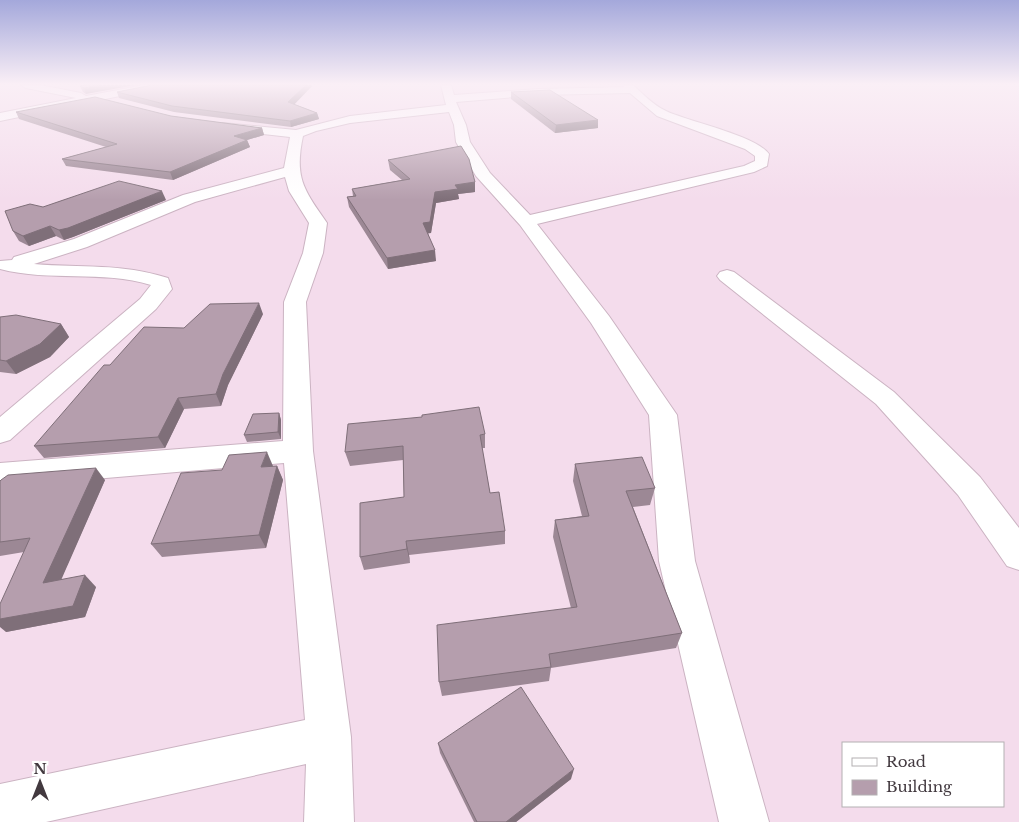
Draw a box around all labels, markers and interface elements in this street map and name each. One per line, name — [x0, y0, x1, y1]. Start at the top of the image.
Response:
legend — [842, 742, 1004, 807]
text: Road — [886, 752, 926, 771]
north arrow — [15, 757, 65, 807]
text: N — [33, 760, 47, 778]
text: Building — [886, 777, 953, 796]

